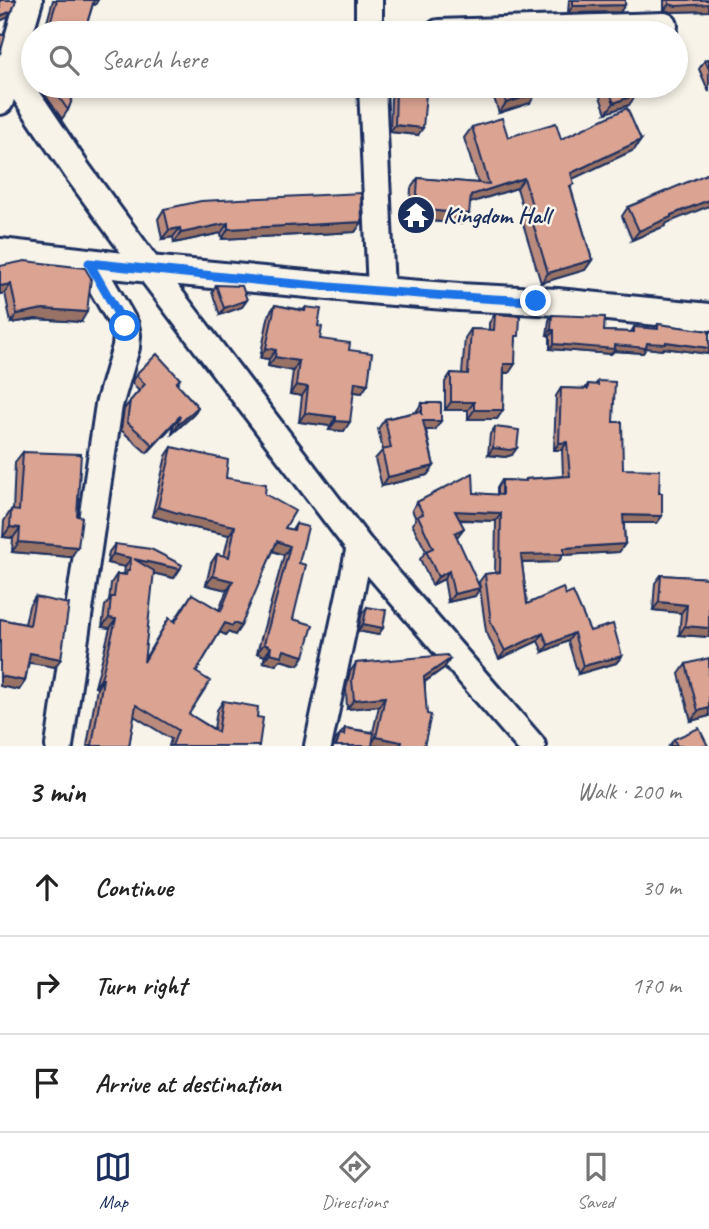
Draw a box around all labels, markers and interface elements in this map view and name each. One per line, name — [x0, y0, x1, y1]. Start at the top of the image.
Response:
search box — [21, 21, 688, 98]
icon: search — [45, 41, 83, 79]
text: Search here — [101, 43, 207, 76]
temple icon: Kingdom Hall — [395, 194, 437, 236]
place label: Kingdom Hall — [443, 200, 555, 230]
route end — [520, 285, 551, 316]
route start — [109, 310, 140, 341]
text: 3 min — [28, 773, 85, 811]
text: Walk · 200 m — [577, 777, 681, 806]
icon: ahead — [28, 868, 66, 906]
text: Continue — [95, 871, 173, 904]
text: 30 m — [642, 873, 681, 902]
icon: right — [28, 966, 66, 1004]
text: Turn right — [95, 969, 186, 1002]
text: 170 m — [632, 971, 681, 1000]
icon: arrive — [28, 1064, 66, 1102]
text: Arrive at destination — [95, 1067, 281, 1100]
tab: Map — [94, 1148, 132, 1214]
tab: Directions — [321, 1148, 388, 1214]
tab: Saved — [577, 1148, 615, 1214]

